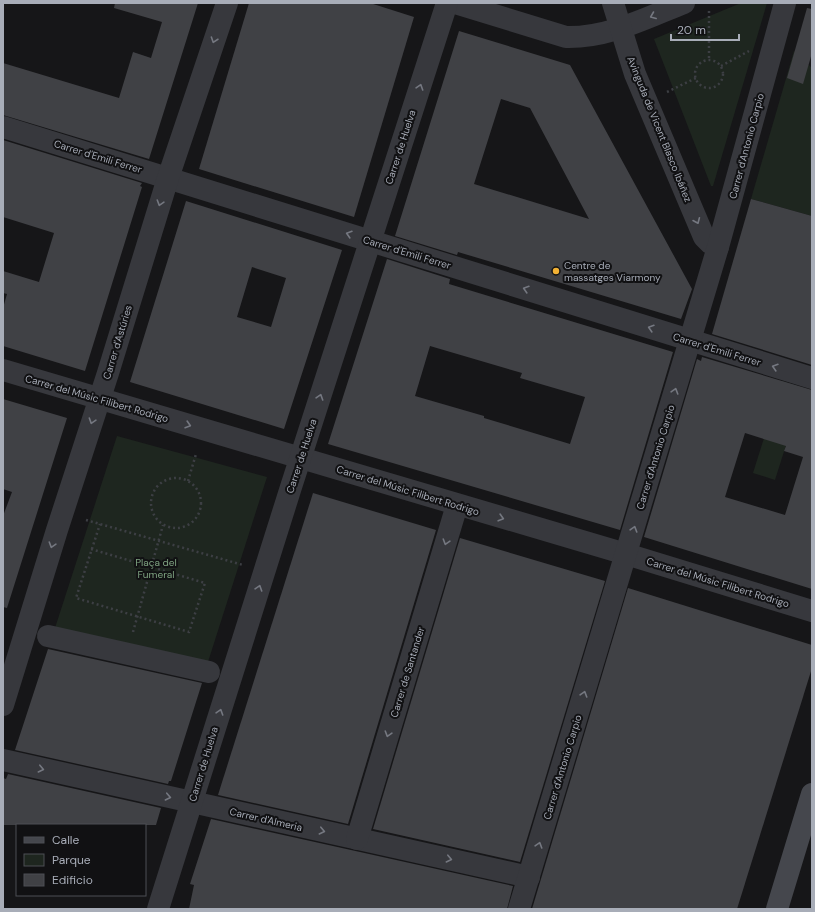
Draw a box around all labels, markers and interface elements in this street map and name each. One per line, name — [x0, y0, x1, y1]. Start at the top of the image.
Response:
one-way arrow — [649, 11, 656, 19]
scale bar — [671, 16, 739, 42]
text: 20 m — [677, 22, 706, 38]
one-way arrow — [211, 36, 219, 43]
street label: Avinguda de Vicent Blasco Ibáñez — [624, 55, 695, 204]
one-way arrow — [415, 83, 424, 90]
street label: Carrer d'Antonio Carpio — [726, 92, 767, 200]
street label: Carrer de Huelva — [382, 108, 419, 186]
street label: Carrer d'Emili Ferrer — [52, 137, 144, 176]
one-way arrow — [156, 200, 165, 207]
one-way arrow — [692, 216, 700, 224]
one-way arrow — [345, 230, 352, 239]
street label: Carrer d'Emili Ferrer — [361, 233, 453, 272]
place label: Centre de massatges Viarmony — [564, 259, 661, 284]
marker: Centre de massatges Viarmony — [551, 266, 561, 276]
one-way arrow — [523, 285, 530, 294]
street label: Carrer d'Astúries — [100, 303, 135, 381]
one-way arrow — [647, 324, 654, 333]
street label: Carrer d'Emili Ferrer — [671, 330, 763, 369]
one-way arrow — [771, 363, 778, 371]
street label: Carrer del Músic Filibert Rodrigo — [24, 372, 170, 425]
one-way arrow — [670, 388, 679, 395]
one-way arrow — [315, 394, 324, 401]
street label: Carrer d'Antonio Carpio — [633, 403, 678, 511]
one-way arrow — [88, 417, 97, 424]
street label: Carrer de Huelva — [283, 417, 320, 495]
one-way arrow — [184, 420, 191, 429]
street label: Carrer del Músic Filibert Rodrigo — [335, 463, 481, 518]
one-way arrow — [497, 513, 504, 522]
one-way arrow — [629, 525, 638, 532]
one-way arrow — [442, 539, 451, 546]
one-way arrow — [48, 541, 57, 548]
street label: Carrer del Músic Filibert Rodrigo — [645, 555, 791, 610]
park label: Plaça del Fumeral — [135, 556, 177, 581]
one-way arrow — [254, 584, 263, 591]
street label: Carrer de Santander — [387, 625, 428, 719]
one-way arrow — [579, 690, 588, 697]
one-way arrow — [215, 708, 224, 715]
street label: Carrer d'Antonio Carpio — [540, 713, 585, 821]
street label: Carrer de Huelva — [186, 725, 221, 803]
one-way arrow — [384, 730, 393, 737]
one-way arrow — [38, 764, 44, 772]
one-way arrow — [165, 793, 171, 801]
street label: Carrer d'Almeria — [228, 805, 303, 834]
legend — [16, 824, 146, 896]
one-way arrow — [319, 827, 325, 835]
text: Calle — [52, 832, 79, 848]
one-way arrow — [534, 842, 543, 849]
text: Parque — [52, 852, 91, 868]
one-way arrow — [446, 855, 452, 863]
text: Edificio — [52, 872, 93, 888]

